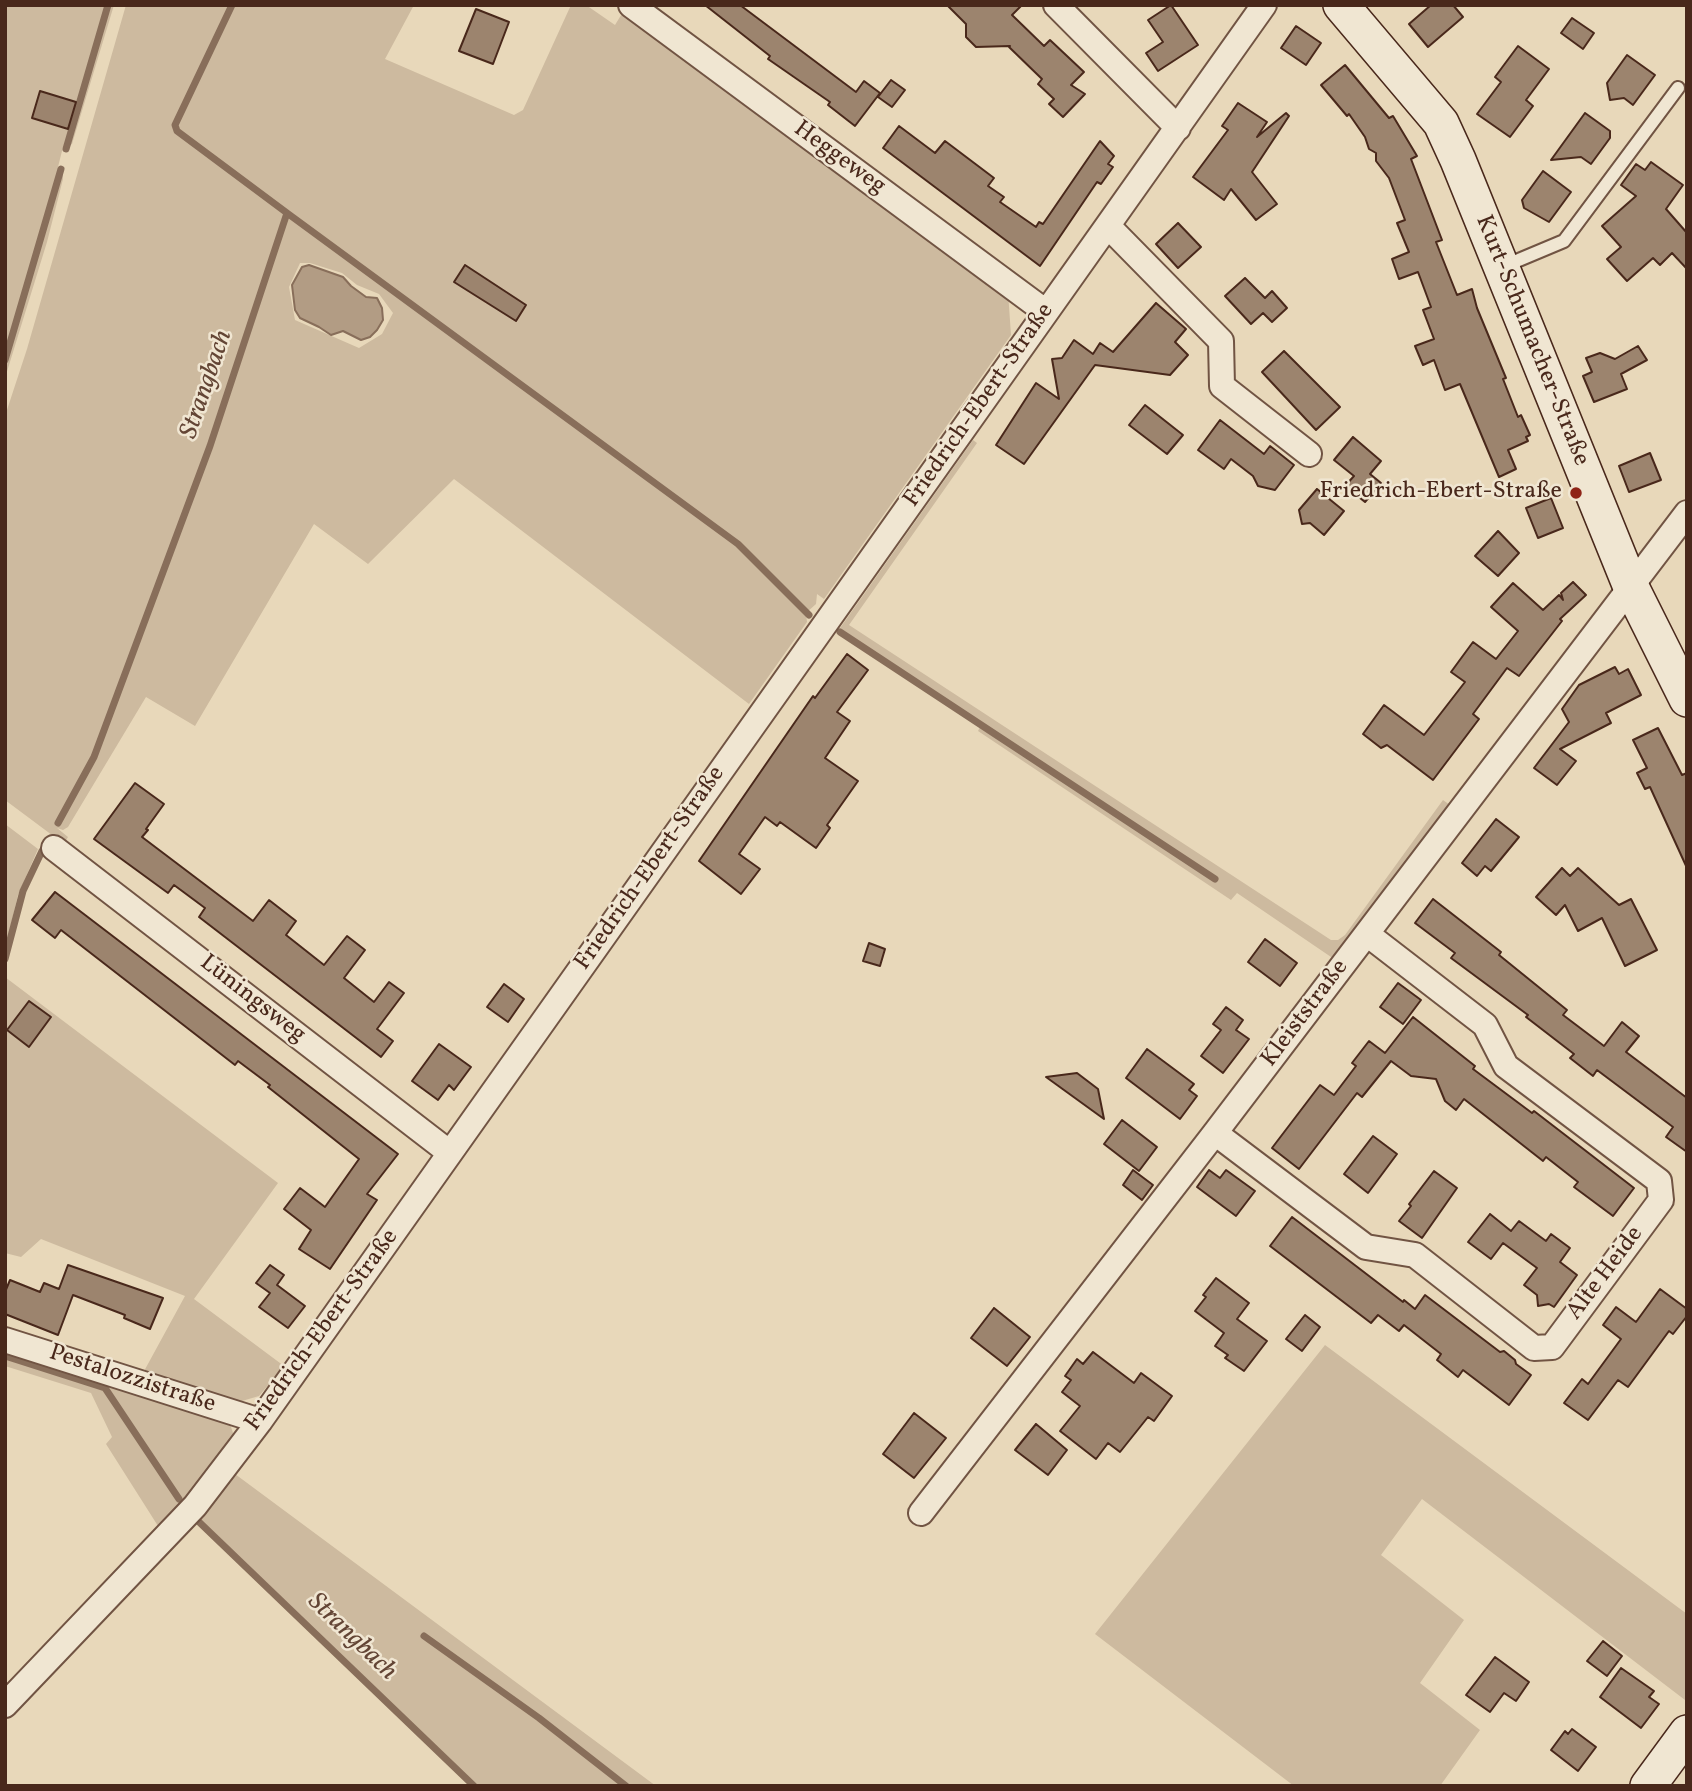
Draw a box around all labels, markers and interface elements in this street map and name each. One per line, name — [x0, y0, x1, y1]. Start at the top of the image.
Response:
street label: Heggeweg — [787, 116, 891, 202]
street label: Kurt-Schumacher-Straße — [1468, 212, 1594, 470]
street label: Friedrich-Ebert-Straße — [899, 298, 1061, 514]
water label: Strangbach — [175, 327, 241, 443]
place label: Friedrich-Ebert-Straße — [1320, 479, 1562, 507]
marker: Friedrich-Ebert-Straße — [1568, 485, 1584, 501]
street label: Friedrich-Ebert-Straße — [570, 761, 732, 977]
street label: Lüningsweg — [193, 950, 311, 1050]
street label: Kleiststraße — [1256, 955, 1356, 1073]
street label: Alte Heide — [1561, 1221, 1651, 1327]
street label: Friedrich-Ebert-Straße — [240, 1224, 406, 1438]
street label: Pestalozzistraße — [45, 1340, 219, 1420]
water label: Strangbach — [300, 1588, 402, 1688]

